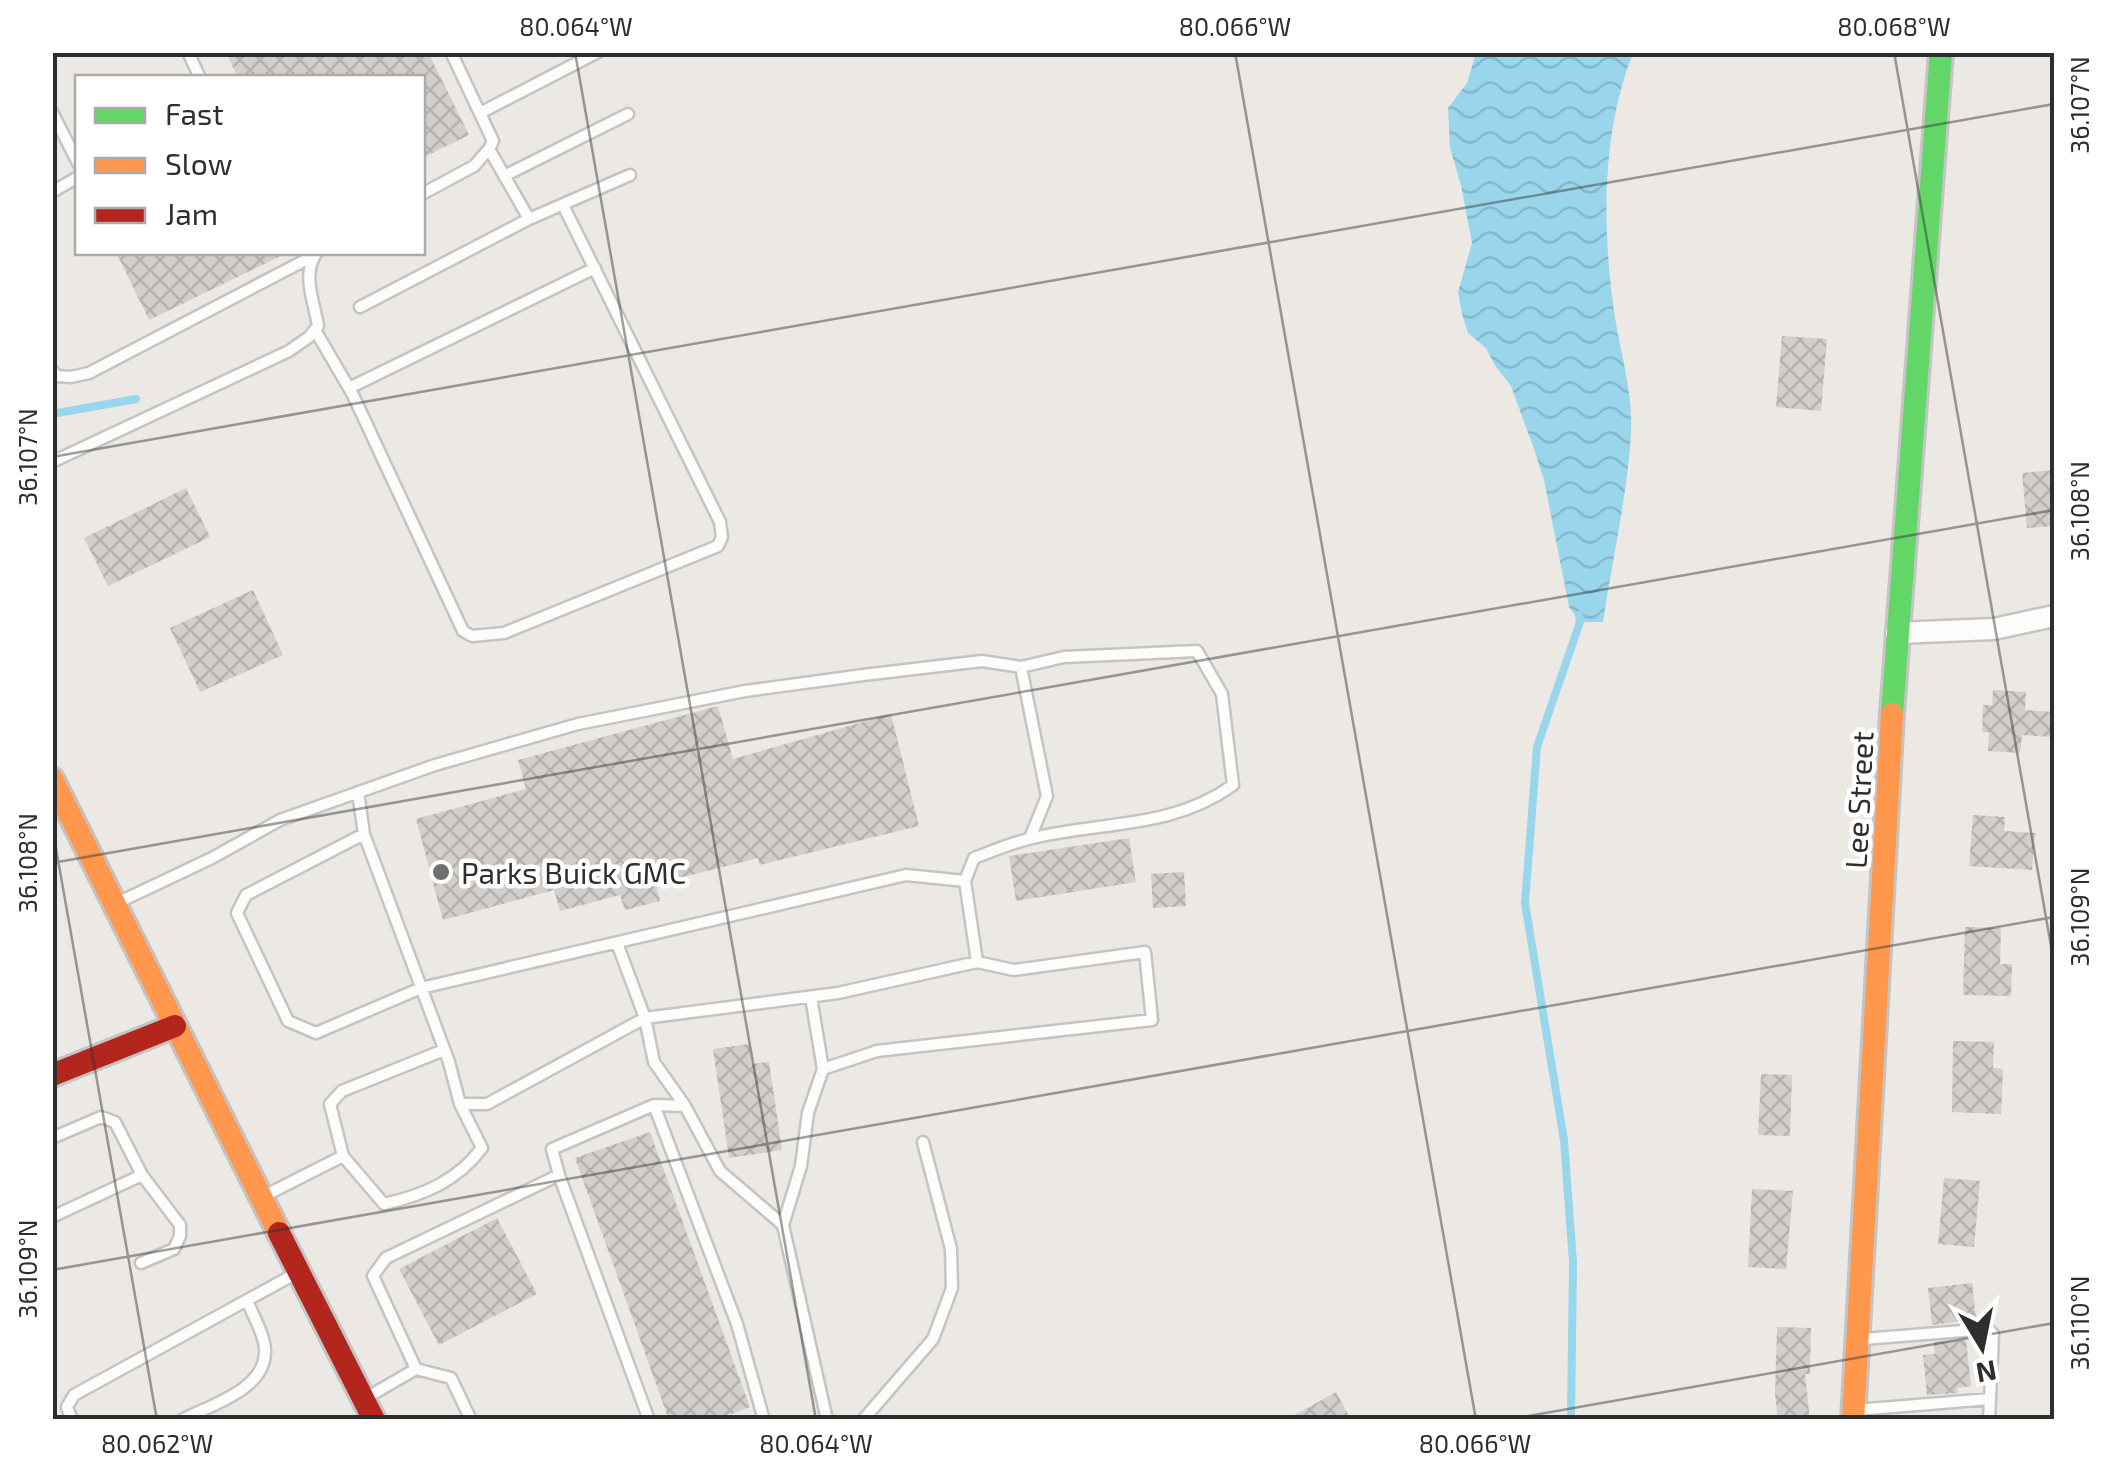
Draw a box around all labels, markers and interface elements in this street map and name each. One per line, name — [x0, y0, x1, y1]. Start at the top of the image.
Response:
text: 80.064°W — [519, 11, 633, 41]
text: 80.066°W — [1179, 11, 1291, 41]
text: 80.068°W — [1837, 11, 1951, 41]
text: 36.107°N — [2064, 56, 2094, 154]
legend — [75, 75, 425, 255]
text: Fast — [165, 95, 224, 131]
text: Slow — [165, 145, 232, 181]
text: Jam — [165, 195, 218, 231]
text: 36.107°N — [12, 408, 42, 506]
text: 36.108°N — [2064, 461, 2094, 561]
street label: Lee Street — [1836, 730, 1880, 870]
text: 36.108°N — [12, 813, 42, 913]
place label: Parks Buick GMC — [461, 854, 686, 890]
marker: Parks Buick GMC — [430, 861, 452, 883]
text: 36.109°N — [2064, 868, 2094, 966]
text: 36.109°N — [12, 1220, 42, 1318]
text: 36.110°N — [2064, 1276, 2094, 1370]
north arrow — [1932, 1297, 2032, 1397]
text: N — [1974, 1354, 1999, 1391]
text: 80.062°W — [101, 1428, 213, 1458]
text: 80.064°W — [759, 1428, 873, 1458]
text: 80.066°W — [1419, 1428, 1531, 1458]

